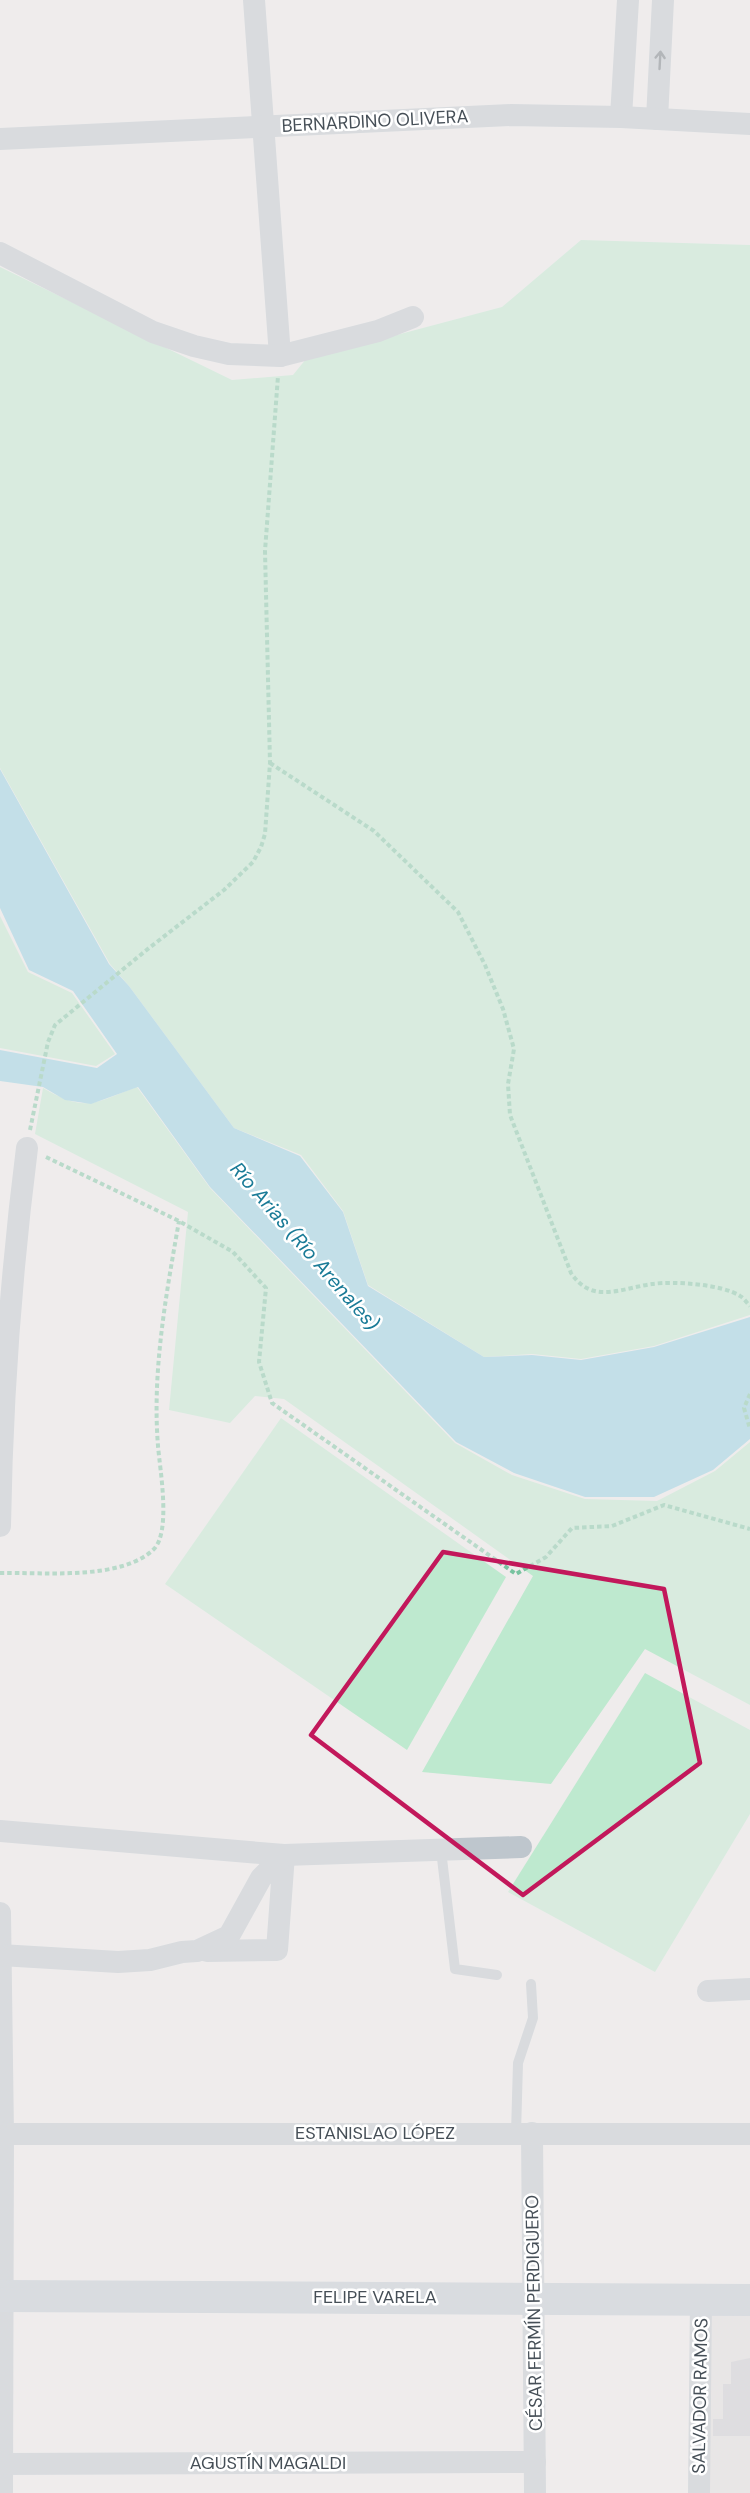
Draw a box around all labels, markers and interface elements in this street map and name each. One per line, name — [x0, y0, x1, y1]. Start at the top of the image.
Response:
one-way arrow — [655, 51, 666, 71]
street label: BERNARDINO OLIVERA — [281, 104, 469, 138]
water label: Río Arias (Río Arenales) — [225, 1156, 386, 1336]
street label: ESTANISLAO LÓPEZ — [295, 2121, 455, 2145]
street label: CÉSAR FERMÍN PERDIGUERO — [520, 2195, 548, 2431]
street label: FELIPE VARELA — [313, 2285, 437, 2309]
street label: SALVADOR RAMOS — [687, 2318, 713, 2474]
street label: AGUSTÍN MAGALDI — [190, 2451, 346, 2475]

